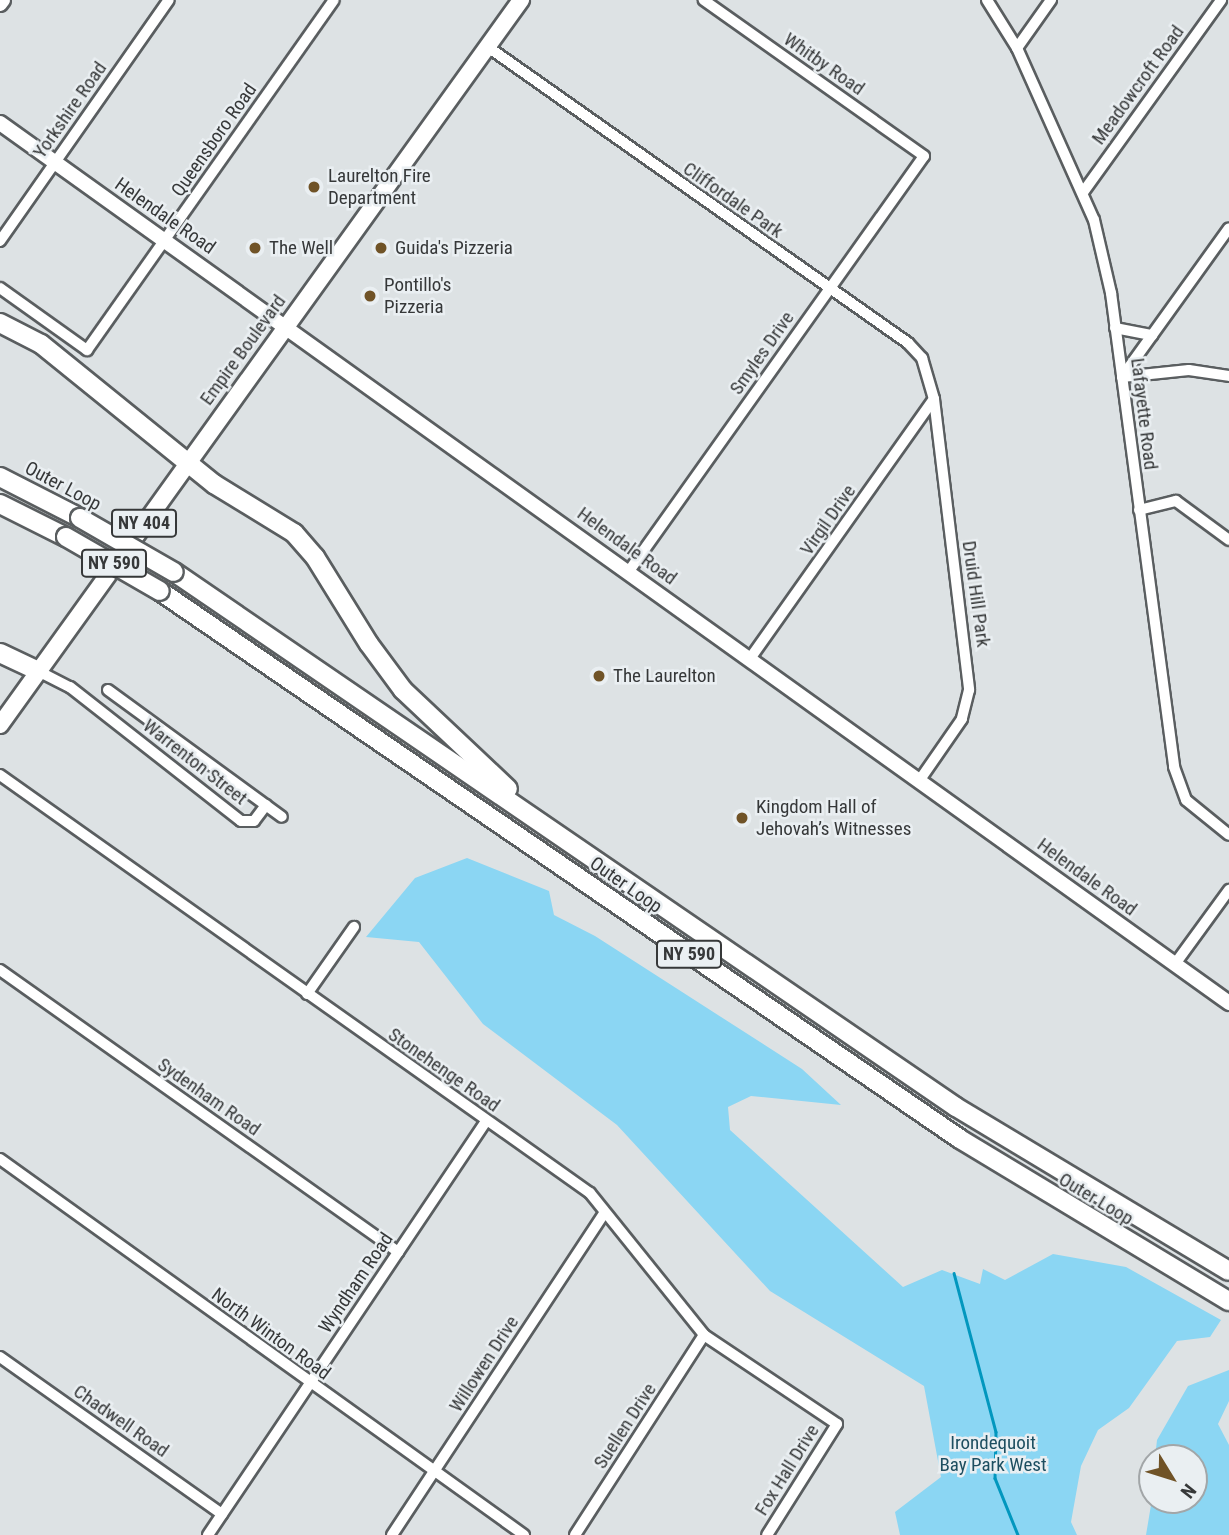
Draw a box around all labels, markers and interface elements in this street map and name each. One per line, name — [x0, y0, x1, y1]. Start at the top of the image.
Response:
street label: Meadowcroft Road — [1087, 21, 1189, 149]
street label: Whitby Road — [779, 28, 869, 100]
street label: Yorkshire Road — [28, 57, 112, 163]
street label: Queensboro Road — [167, 79, 261, 201]
street label: Cliffordale Park — [679, 157, 787, 243]
place label: Laurelton Fire Department — [328, 165, 431, 209]
street label: Helendale Road — [110, 173, 220, 259]
marker: Laurelton Fire Department — [306, 179, 322, 195]
place label: The Well — [269, 237, 333, 259]
place label: Guida's Pizzeria — [395, 237, 513, 259]
marker: The Well — [247, 240, 263, 256]
marker: Guida's Pizzeria — [373, 240, 389, 256]
place label: Pontillo's Pizzeria — [384, 274, 451, 318]
marker: Pontillo's Pizzeria — [362, 288, 378, 304]
street label: Empire Boulevard — [195, 290, 291, 410]
street label: Smyles Drive — [725, 307, 799, 399]
street label: Lafayette Road — [1126, 357, 1162, 471]
street label: Outer Loop — [21, 457, 105, 515]
street label: Virgil Drive — [795, 480, 861, 560]
street label: Helendale Road — [573, 502, 681, 590]
road number: NY 404 — [111, 508, 177, 538]
street label: Druid Hill Park — [957, 539, 995, 649]
road number: NY 590 — [81, 548, 147, 578]
place label: The Laurelton — [613, 665, 716, 687]
marker: The Laurelton — [591, 668, 607, 684]
street label: Warrenton Street — [138, 714, 252, 810]
place label: Kingdom Hall of Jehovah’s Witnesses — [756, 796, 911, 840]
marker: Kingdom Hall of Jehovah’s Witnesses — [734, 810, 750, 826]
street label: Helendale Road — [1033, 833, 1141, 921]
street label: Outer Loop — [586, 852, 666, 918]
road number: NY 590 — [656, 939, 722, 968]
street label: Stonehenge Road — [384, 1023, 504, 1117]
street label: Sydenham Road — [153, 1053, 265, 1141]
street label: Outer Loop — [1055, 1168, 1137, 1230]
street label: Wyndham Road — [314, 1228, 398, 1338]
street label: North Winton Road — [207, 1283, 335, 1385]
street label: Willowen Drive — [445, 1312, 523, 1416]
street label: Suellen Drive — [589, 1379, 661, 1473]
street label: Chadwell Road — [69, 1380, 173, 1462]
street label: Fox Hall Drive — [750, 1420, 824, 1520]
park label: Irondequoit Bay Park West — [939, 1432, 1047, 1476]
north arrow — [1138, 1444, 1208, 1514]
text: N — [1176, 1479, 1201, 1503]

